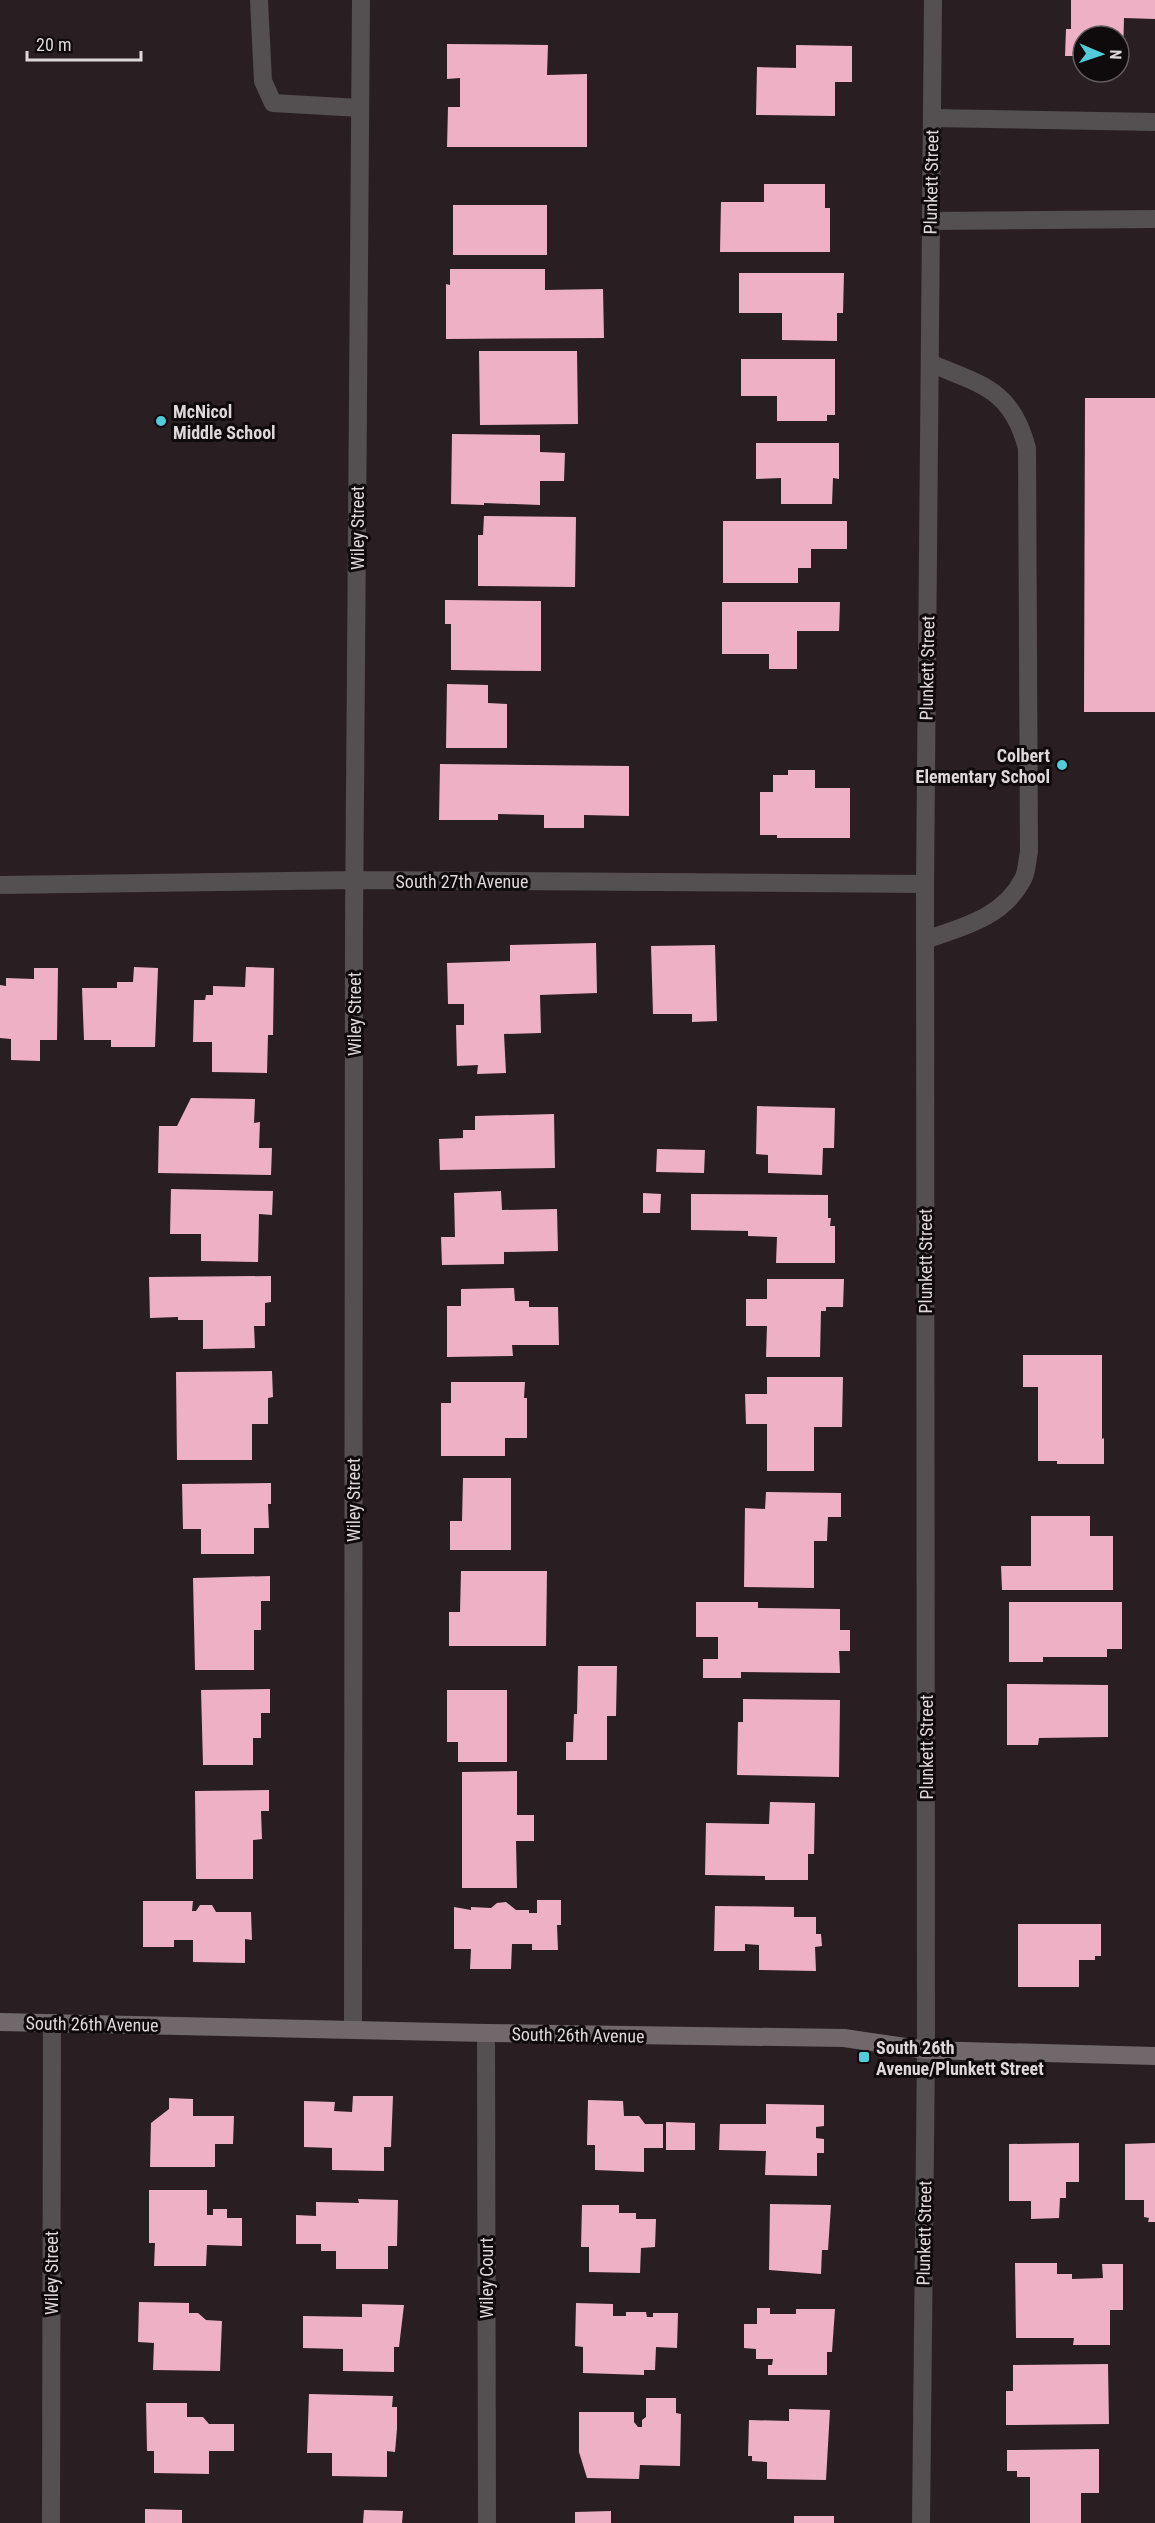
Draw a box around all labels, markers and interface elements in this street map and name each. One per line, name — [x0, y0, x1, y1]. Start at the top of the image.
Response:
scale bar — [27, 24, 141, 62]
north arrow — [1071, 24, 1131, 84]
text: 20 m — [36, 34, 71, 55]
text: N — [1106, 49, 1125, 60]
street label: Plunkett Street — [920, 129, 942, 235]
place label: McNicol Middle School — [173, 401, 276, 443]
marker: McNicol Middle School — [154, 414, 168, 428]
street label: Wiley Street — [347, 486, 368, 570]
street label: Plunkett Street — [916, 615, 938, 721]
place label: Colbert Elementary School — [916, 745, 1050, 787]
marker: Colbert Elementary School — [1055, 758, 1069, 772]
street label: South 27th Avenue — [396, 871, 528, 892]
street label: Wiley Street — [344, 972, 365, 1056]
street label: Plunkett Street — [915, 1209, 936, 1313]
street label: Wiley Street — [343, 1458, 364, 1542]
street label: Plunkett Street — [916, 1695, 937, 1799]
street label: South 26th Avenue — [25, 2012, 159, 2036]
street label: South 26th Avenue — [511, 2023, 645, 2047]
place label: South 26th Avenue/Plunkett Street — [876, 2037, 1044, 2079]
marker: South 26th Avenue/Plunkett Street — [857, 2050, 871, 2064]
street label: Plunkett Street — [913, 2180, 935, 2286]
street label: Wiley Street — [41, 2231, 62, 2315]
street label: Wiley Court — [476, 2237, 497, 2319]

